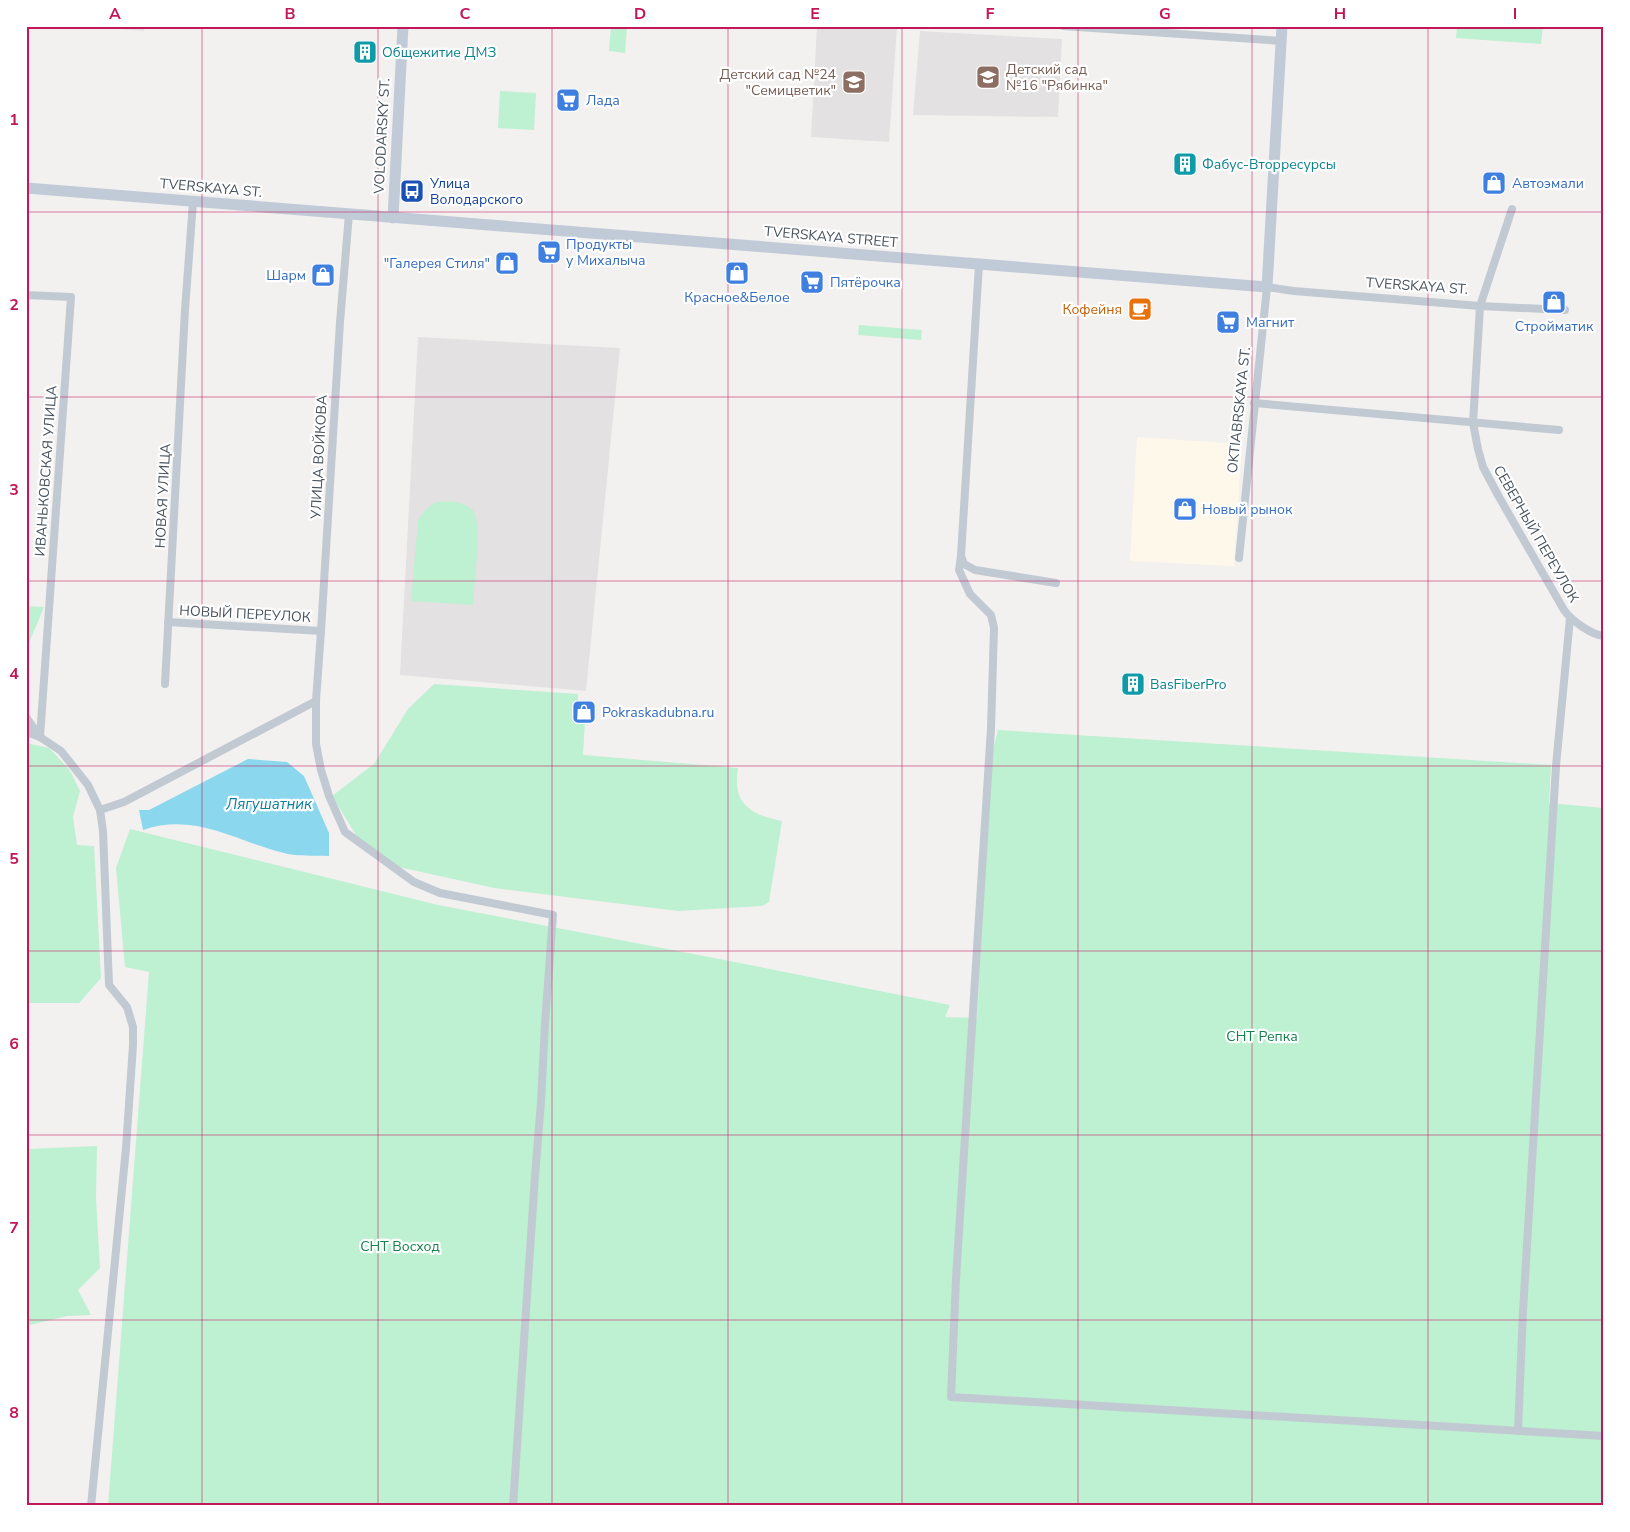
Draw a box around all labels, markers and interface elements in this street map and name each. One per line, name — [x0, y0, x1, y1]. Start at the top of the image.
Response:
text: A — [109, 3, 121, 25]
text: B — [284, 3, 296, 25]
text: C — [460, 3, 471, 25]
text: D — [634, 3, 646, 25]
text: E — [810, 3, 820, 25]
text: F — [986, 3, 995, 25]
text: G — [1159, 3, 1171, 25]
text: H — [1334, 3, 1346, 25]
text: I — [1513, 3, 1517, 25]
building icon: Общежитие ДМЗ — [352, 39, 378, 65]
place label: Общежитие ДМЗ — [382, 43, 496, 62]
place label: Детский сад №16 "Рябинка" — [1006, 60, 1108, 95]
school or university icon: Детский сад №16 "Рябинка" — [975, 64, 1001, 90]
place label: Детский сад №24 "Семицветик" — [719, 65, 836, 100]
school or university icon: Детский сад №24 "Семицветик" — [841, 69, 867, 95]
street label: VOLODARSKY ST. — [369, 78, 395, 195]
supermarket icon: Лада — [555, 87, 581, 113]
place label: Лада — [586, 91, 620, 110]
text: 1 — [9, 109, 19, 131]
building icon: Фабус-Вторресурсы — [1172, 151, 1198, 177]
place label: Фабус-Вторресурсы — [1202, 155, 1336, 174]
shop icon: Автоэмали — [1481, 170, 1507, 196]
street label: TVERSKAYA ST. — [159, 174, 263, 202]
place label: Улица Володарского — [429, 174, 523, 209]
place label: Автоэмали — [1512, 174, 1584, 193]
bus stop icon: Улица Володарского — [399, 178, 425, 204]
street label: TVERSKAYA STREET — [763, 222, 899, 252]
place label: Продукты у Михалыча — [566, 235, 646, 270]
supermarket icon: Продукты у Михалыча — [536, 239, 562, 265]
shop icon: "Галерея Стиля" — [494, 250, 520, 276]
place label: "Галерея Стиля" — [384, 254, 490, 273]
shop icon: Красное&Белое — [724, 260, 750, 286]
shop icon: Шарм — [310, 262, 336, 288]
place label: Шарм — [266, 266, 306, 285]
supermarket icon: Пятёрочка — [799, 269, 825, 295]
place label: Пятёрочка — [830, 273, 901, 292]
street label: TVERSKAYA ST. — [1365, 273, 1469, 299]
place label: Красное&Белое — [684, 288, 790, 307]
shop icon: Стройматик — [1541, 289, 1567, 315]
text: 2 — [9, 294, 19, 316]
cafe icon: Кофейня — [1127, 296, 1153, 322]
place label: Кофейня — [1063, 300, 1122, 319]
supermarket icon: Магнит — [1215, 309, 1241, 335]
place label: Магнит — [1246, 313, 1295, 332]
place label: Стройматик — [1515, 317, 1594, 336]
street label: OKTIABRSKAYA ST. — [1223, 346, 1255, 474]
street label: ИВАНЬКОВСКАЯ УЛИЦА — [31, 385, 61, 557]
street label: УЛИЦА ВОЙКОВА — [306, 394, 332, 521]
street label: НОВАЯ УЛИЦА — [151, 443, 175, 549]
street label: СЕВЕРНЫЙ ПЕРЕУЛОК — [1489, 462, 1583, 606]
text: 3 — [9, 479, 19, 501]
shop icon: Новый рынок — [1172, 496, 1198, 522]
place label: Новый рынок — [1202, 500, 1293, 519]
street label: НОВЫЙ ПЕРЕУЛОК — [179, 601, 311, 627]
text: 4 — [9, 663, 19, 685]
building icon: BasFiberPro — [1120, 671, 1146, 697]
place label: BasFiberPro — [1150, 675, 1227, 694]
shop icon: Pokraskadubna.ru — [571, 699, 597, 725]
place label: Pokraskadubna.ru — [602, 703, 714, 722]
water label: Лягушатник — [225, 794, 313, 814]
text: 5 — [9, 848, 19, 870]
park label: СНТ Репка — [1226, 1027, 1298, 1046]
text: 6 — [9, 1033, 19, 1055]
text: 7 — [9, 1217, 19, 1239]
park label: СНТ Восход — [360, 1237, 440, 1256]
text: 8 — [9, 1402, 19, 1424]

